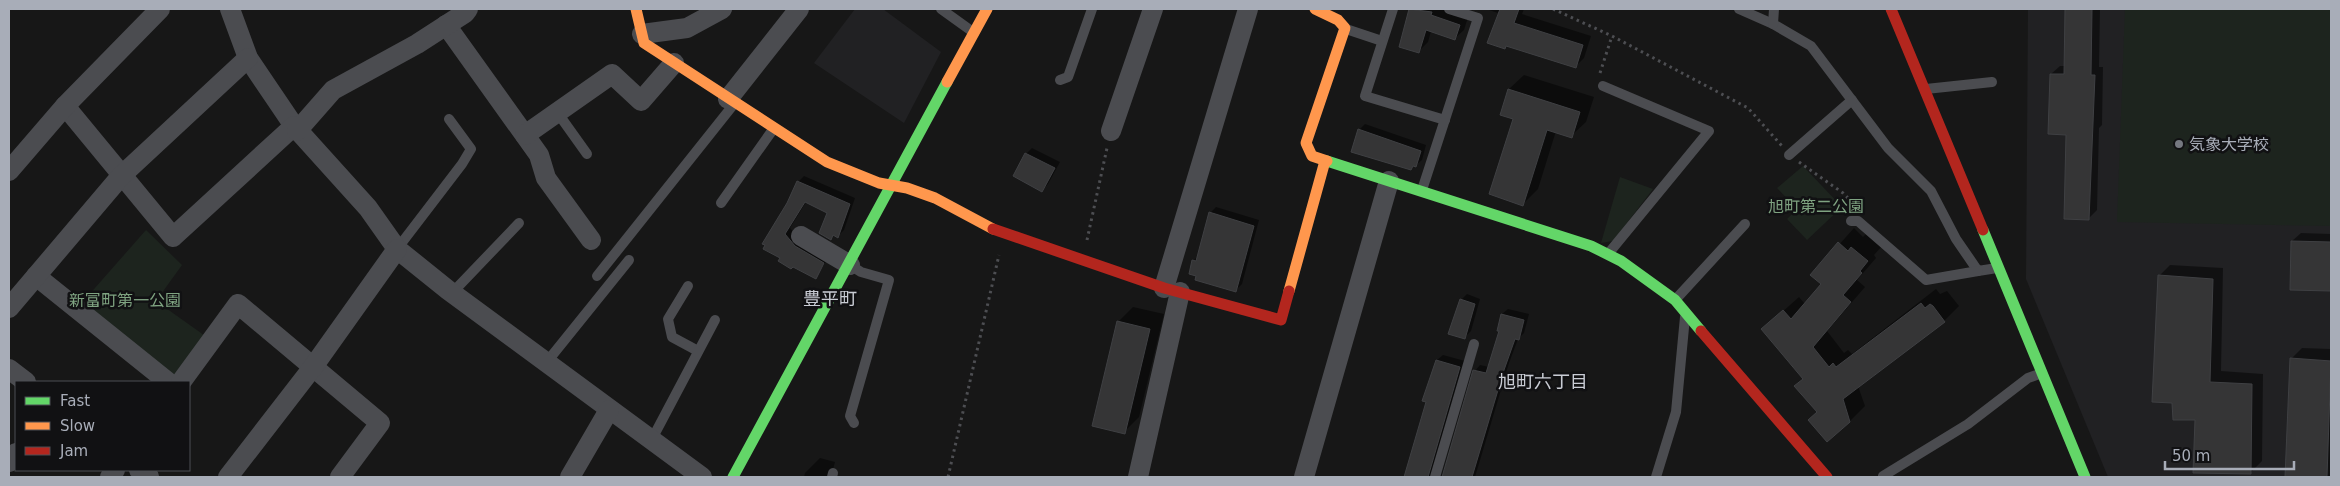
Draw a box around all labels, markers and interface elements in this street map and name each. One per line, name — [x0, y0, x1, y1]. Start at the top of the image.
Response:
place label: 気象大学校 — [2189, 135, 2269, 154]
marker: 気象大学校 — [2173, 138, 2185, 150]
park label: 旭町第二公園 — [1768, 197, 1864, 216]
district label: 豊平町 — [803, 288, 857, 309]
park label: 新富町第一公園 — [69, 291, 181, 310]
district label: 旭町六丁目 — [1498, 371, 1588, 392]
legend — [15, 381, 190, 471]
text: Fast — [60, 392, 90, 410]
text: Slow — [60, 417, 95, 435]
scale bar — [2165, 438, 2294, 470]
text: Jam — [59, 442, 88, 460]
text: 50 m — [2172, 447, 2210, 465]

